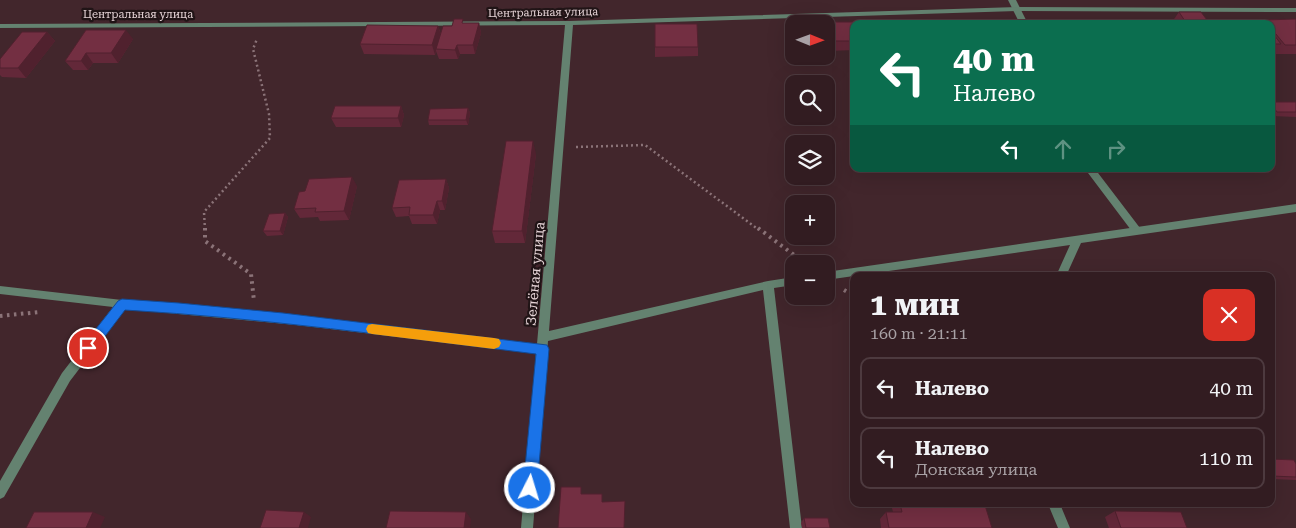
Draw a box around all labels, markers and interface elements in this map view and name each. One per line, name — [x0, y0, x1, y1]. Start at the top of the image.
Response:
street label: Центральная улица — [488, 5, 598, 20]
street label: Центральная улица — [83, 8, 193, 21]
north arrow — [785, 15, 835, 65]
map controls — [785, 15, 835, 305]
text: 40 m — [953, 39, 1035, 80]
icon: left — [870, 40, 935, 105]
button: search — [785, 75, 835, 125]
text: Налево — [953, 81, 1036, 106]
button: layers — [785, 135, 835, 185]
icon: left — [996, 135, 1024, 163]
icon: ahead — [1049, 135, 1077, 163]
icon: right — [1102, 135, 1130, 163]
button: + — [785, 195, 835, 245]
street label: Зелёная улица — [522, 221, 548, 327]
button: − — [785, 255, 835, 305]
text: 1 мин — [870, 287, 960, 322]
button: close — [1203, 289, 1255, 341]
text: 160 m · 21:11 — [870, 324, 968, 343]
pin — [67, 327, 109, 369]
icon: arrive — [74, 334, 102, 362]
icon: left — [872, 374, 900, 402]
text: Налево — [915, 377, 989, 400]
text: 40 m — [1210, 377, 1253, 400]
text: Налево — [915, 437, 989, 460]
icon: left — [872, 444, 900, 472]
text: 110 m — [1199, 447, 1253, 470]
text: Донская улица — [915, 460, 1037, 479]
position arrow — [503, 461, 555, 513]

